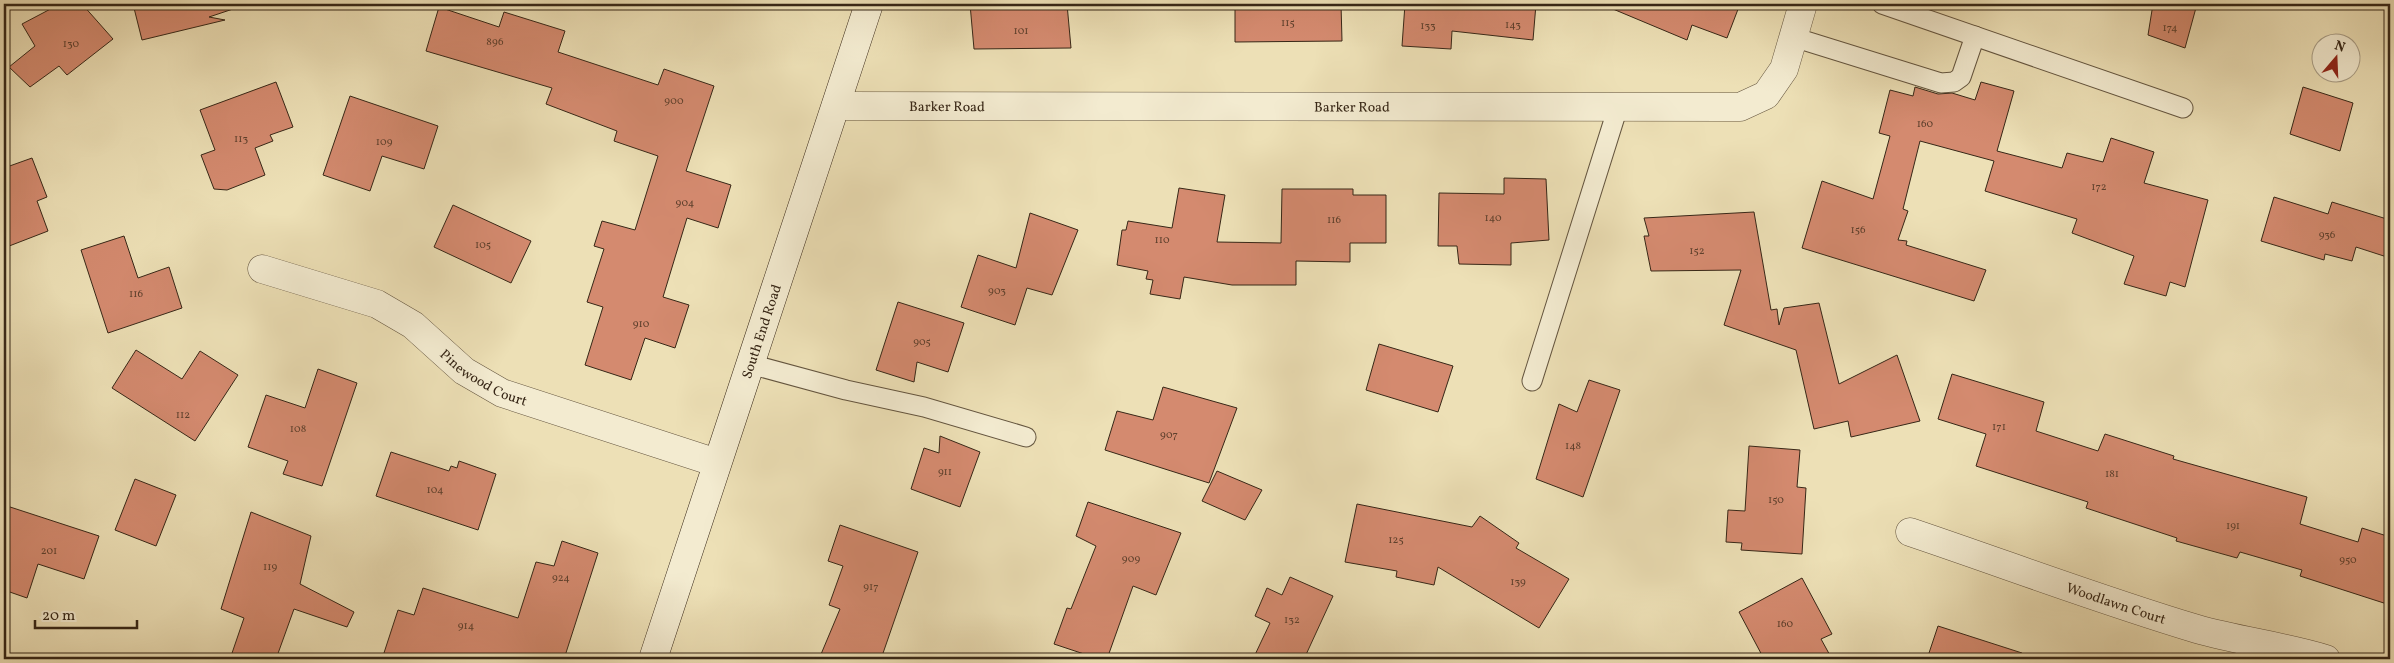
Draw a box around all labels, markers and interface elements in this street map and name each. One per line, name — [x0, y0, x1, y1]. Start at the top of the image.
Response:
house number: 115 — [1281, 16, 1295, 31]
house number: 143 — [1505, 18, 1521, 33]
house number: 133 — [1420, 19, 1436, 34]
house number: 174 — [2162, 21, 2178, 36]
house number: 101 — [1013, 24, 1029, 39]
north arrow — [2312, 32, 2362, 82]
house number: 896 — [486, 35, 504, 50]
text: N — [2332, 36, 2348, 58]
house number: 130 — [63, 37, 80, 52]
house number: 900 — [664, 94, 684, 109]
street label: Barker Road — [909, 98, 985, 117]
street label: Barker Road — [1314, 99, 1390, 118]
house number: 160 — [1917, 117, 1934, 132]
house number: 113 — [234, 132, 248, 147]
house number: 109 — [376, 135, 393, 150]
house number: 172 — [2091, 180, 2107, 195]
house number: 904 — [676, 196, 695, 211]
house number: 140 — [1484, 211, 1502, 226]
house number: 116 — [1327, 213, 1341, 228]
house number: 156 — [1850, 223, 1866, 238]
house number: 936 — [2319, 228, 2336, 243]
house number: 110 — [1154, 233, 1170, 248]
house number: 105 — [475, 238, 491, 253]
house number: 152 — [1689, 244, 1705, 259]
street label: South End Road — [738, 282, 787, 381]
house number: 903 — [988, 284, 1006, 299]
house number: 116 — [129, 287, 143, 302]
house number: 910 — [633, 317, 650, 332]
house number: 905 — [913, 335, 931, 350]
street label: Pinewood Court — [435, 346, 529, 412]
house number: 112 — [176, 408, 190, 423]
house number: 171 — [1992, 420, 2006, 435]
house number: 108 — [290, 422, 307, 437]
house number: 907 — [1160, 428, 1178, 443]
house number: 148 — [1565, 439, 1582, 454]
house number: 911 — [938, 465, 952, 480]
house number: 181 — [2105, 467, 2119, 482]
house number: 104 — [426, 483, 444, 498]
house number: 150 — [1768, 493, 1784, 508]
house number: 191 — [2226, 519, 2240, 534]
house number: 125 — [1388, 533, 1404, 548]
house number: 201 — [41, 544, 57, 559]
house number: 909 — [1122, 552, 1140, 567]
house number: 950 — [2339, 553, 2357, 568]
house number: 119 — [263, 560, 277, 575]
house number: 924 — [552, 571, 570, 586]
house number: 139 — [1510, 575, 1526, 590]
street label: Woodlawn Court — [2063, 579, 2168, 630]
house number: 917 — [863, 580, 879, 595]
scale bar — [35, 598, 138, 630]
text: 20 m — [42, 606, 75, 627]
house number: 132 — [1284, 613, 1300, 628]
house number: 160 — [1777, 617, 1794, 632]
house number: 914 — [458, 619, 475, 634]

